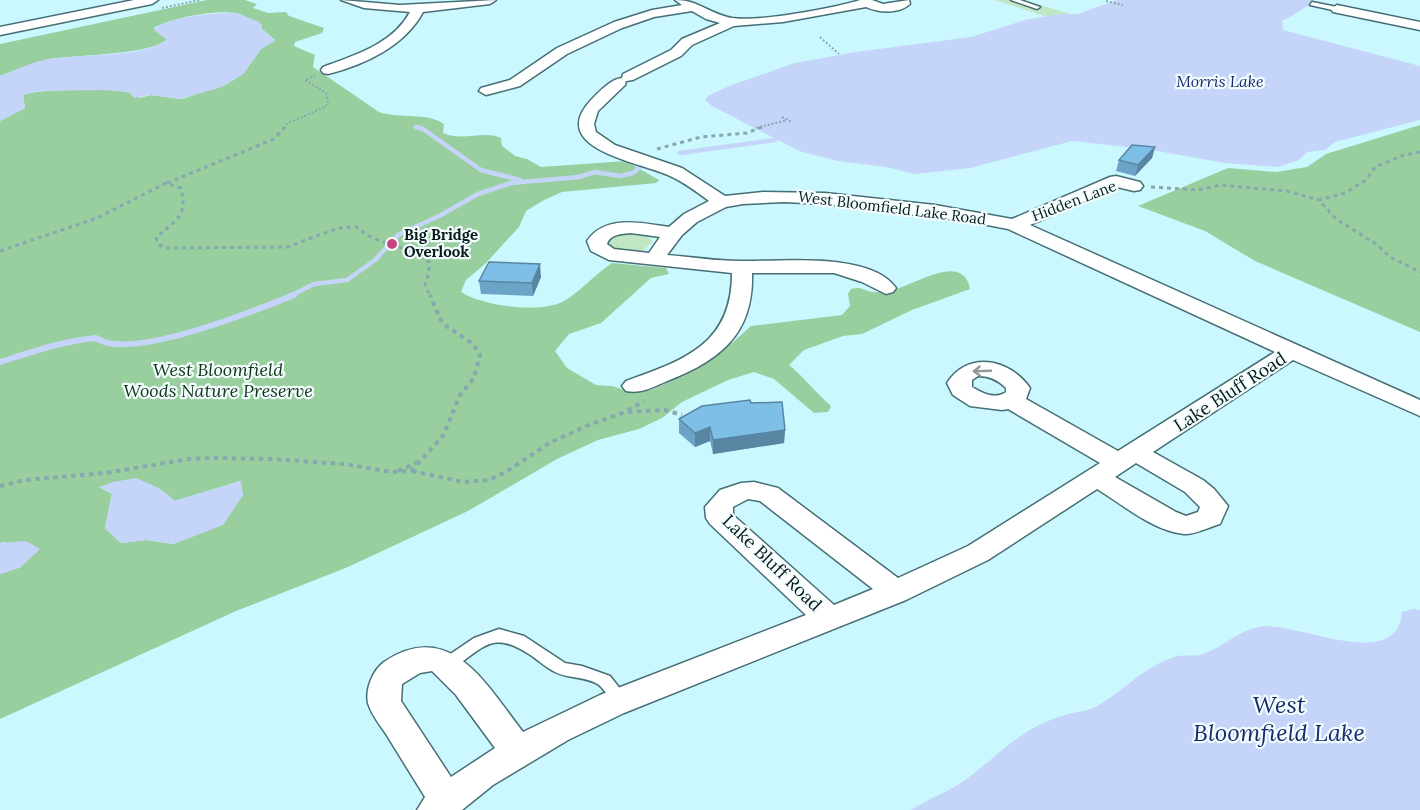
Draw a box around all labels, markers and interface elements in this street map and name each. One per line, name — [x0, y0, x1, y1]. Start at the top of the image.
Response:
water label: Morris Lake — [1176, 71, 1264, 91]
street label: Hidden Lane — [1029, 176, 1119, 225]
street label: West Bloomfield Lake Road — [797, 187, 987, 228]
place label: Big Bridge Overlook — [404, 225, 478, 261]
marker: Big Bridge Overlook — [385, 237, 399, 251]
street label: Lake Bluff Road — [1169, 347, 1291, 437]
park label: West Bloomfield Woods Nature Preserve — [123, 358, 313, 402]
one-way arrow — [972, 365, 992, 376]
street label: Lake Bluff Road — [718, 509, 827, 616]
water label: West Bloomfield Lake — [1193, 689, 1365, 748]

